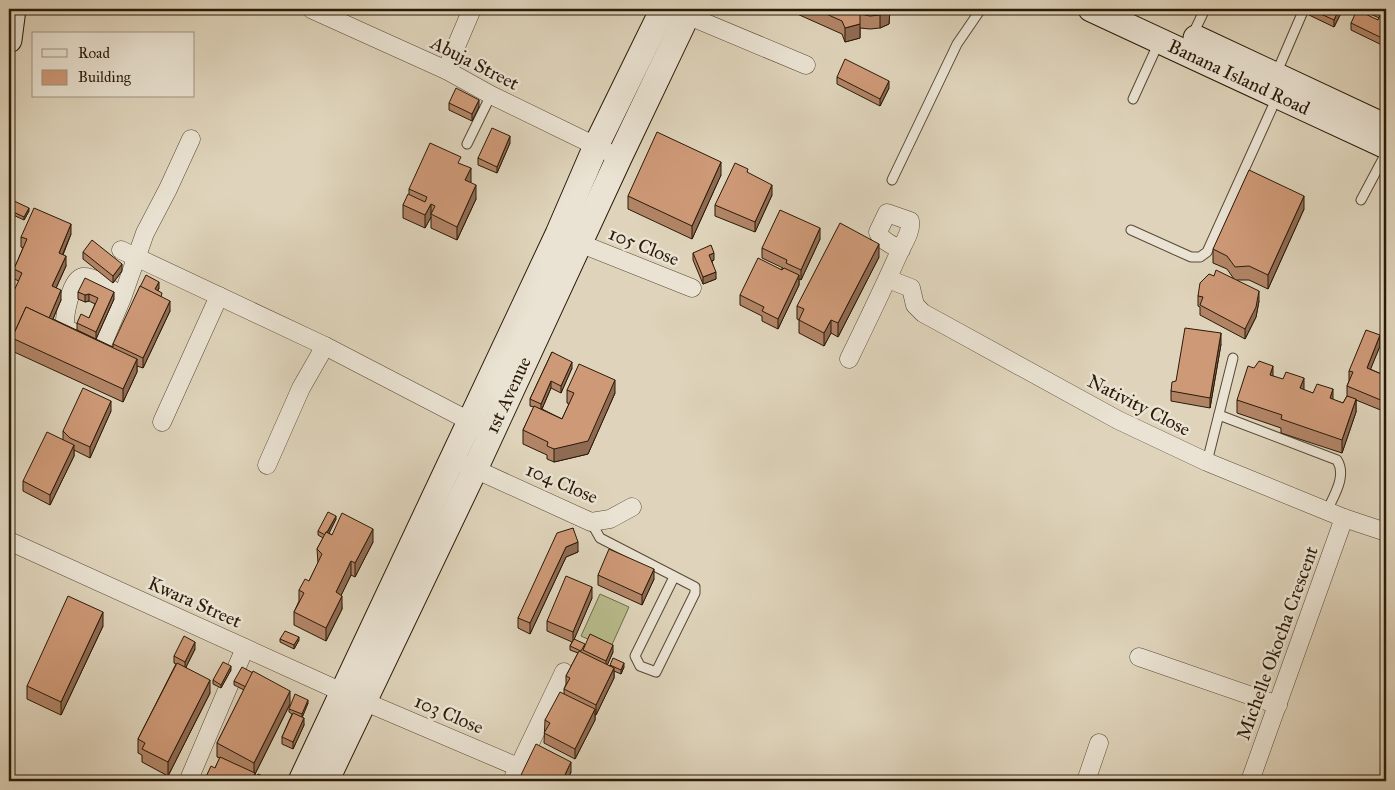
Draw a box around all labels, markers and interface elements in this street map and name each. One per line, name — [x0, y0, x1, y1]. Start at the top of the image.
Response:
street label: Abuja Street — [426, 31, 523, 95]
legend — [32, 32, 195, 98]
street label: Banana Island Road — [1164, 34, 1314, 120]
text: Road — [78, 44, 110, 62]
text: Building — [78, 68, 132, 86]
street label: 105 Close — [605, 221, 683, 271]
street label: 1st Avenue — [480, 353, 536, 437]
street label: Nativity Close — [1084, 369, 1194, 441]
street label: 104 Close — [523, 458, 601, 508]
street label: Michelle Okocha Crescent — [1231, 543, 1323, 743]
street label: Kwara Street — [145, 571, 245, 633]
street label: 103 Close — [411, 689, 487, 739]

